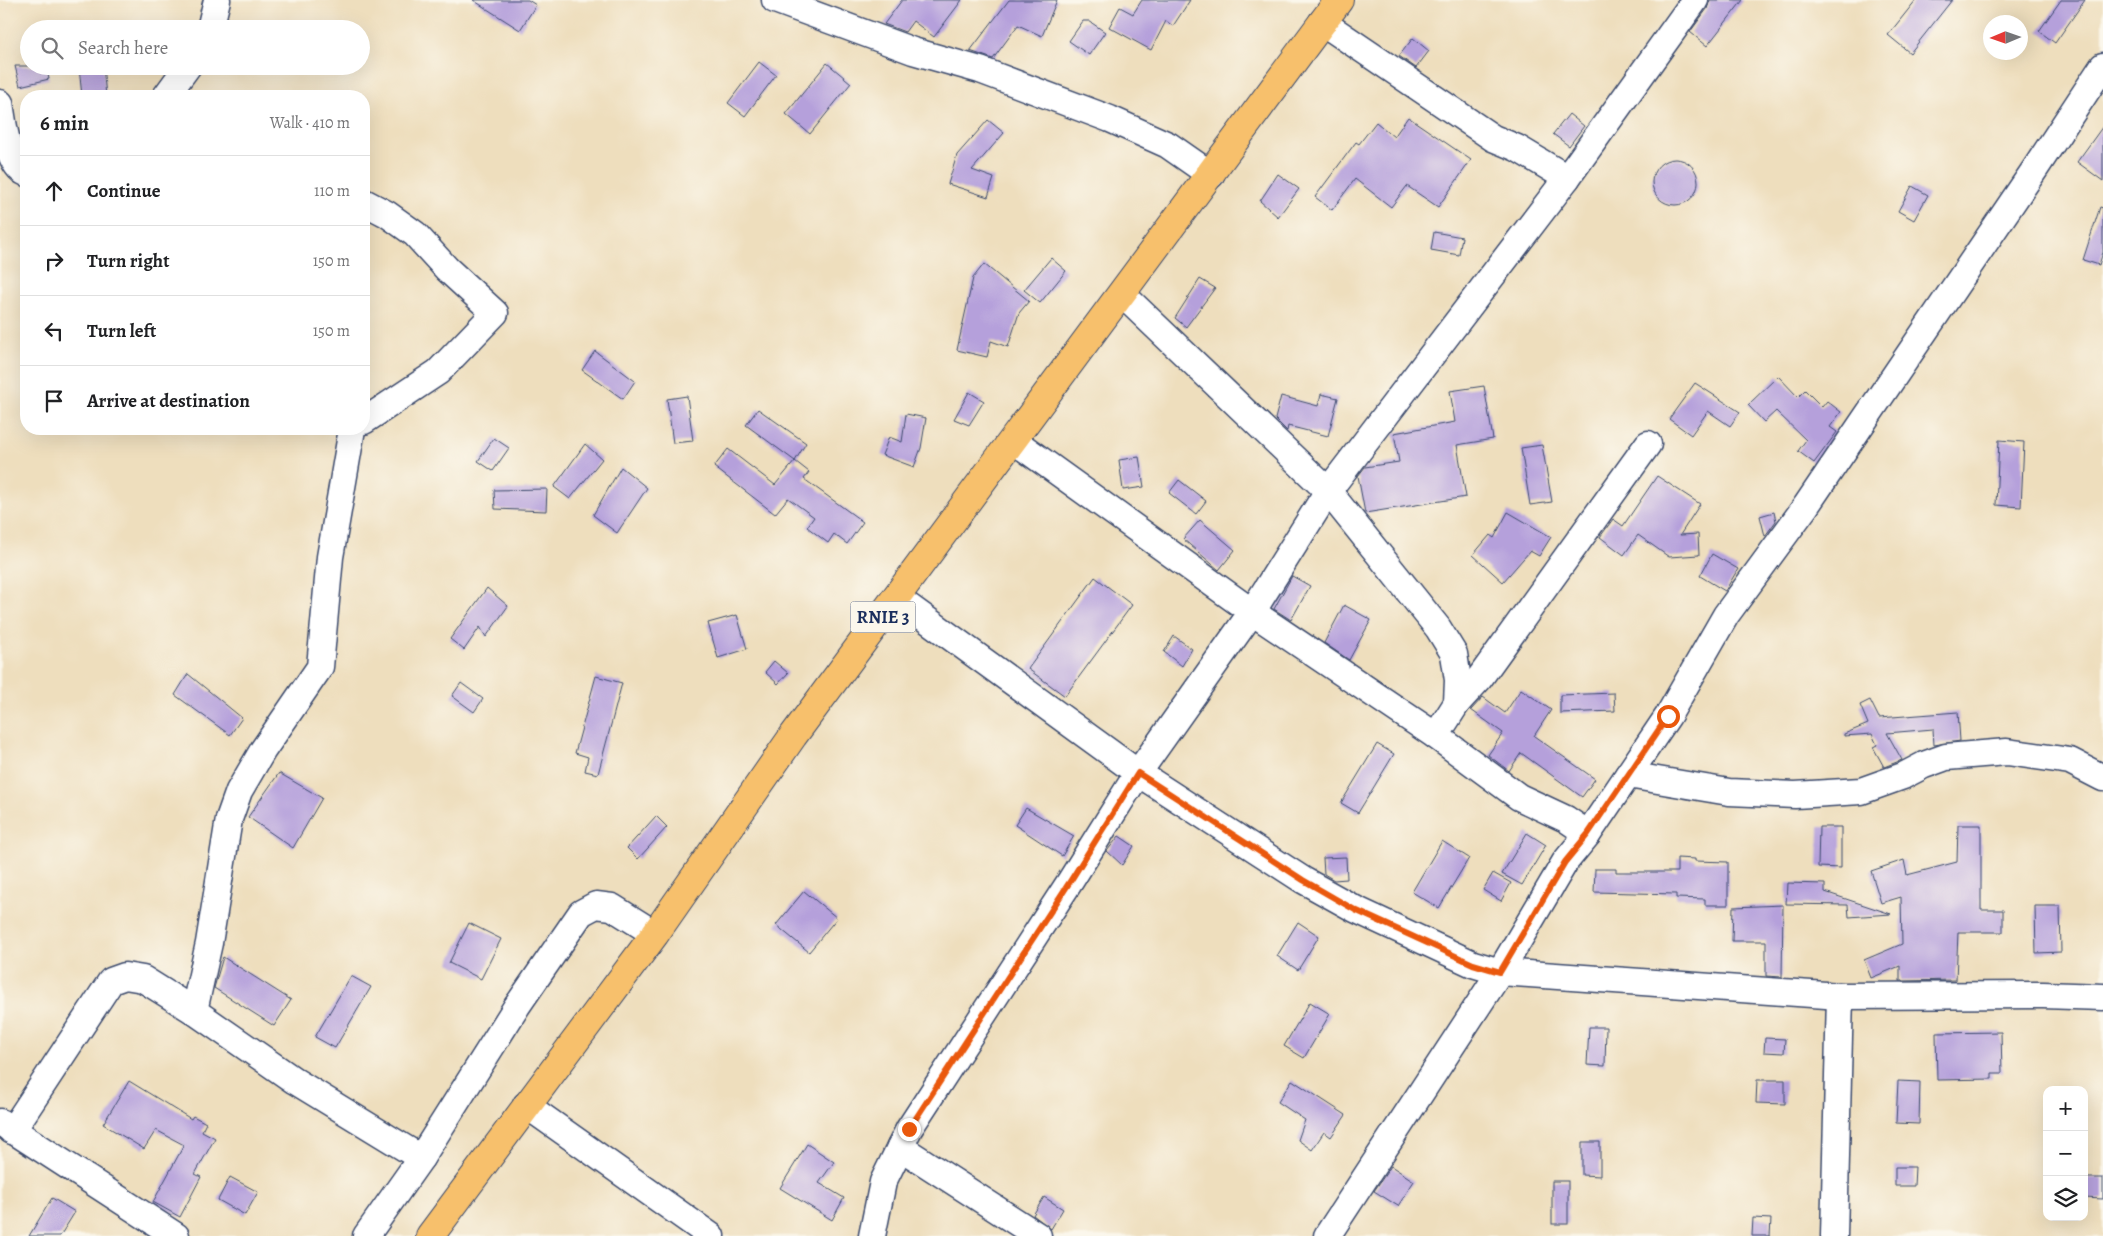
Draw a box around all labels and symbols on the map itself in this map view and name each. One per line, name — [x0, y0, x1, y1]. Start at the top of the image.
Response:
north arrow — [1983, 15, 2028, 60]
road number: RNIE 3 — [850, 602, 916, 632]
route start — [1657, 705, 1680, 728]
route end — [898, 1118, 921, 1141]

